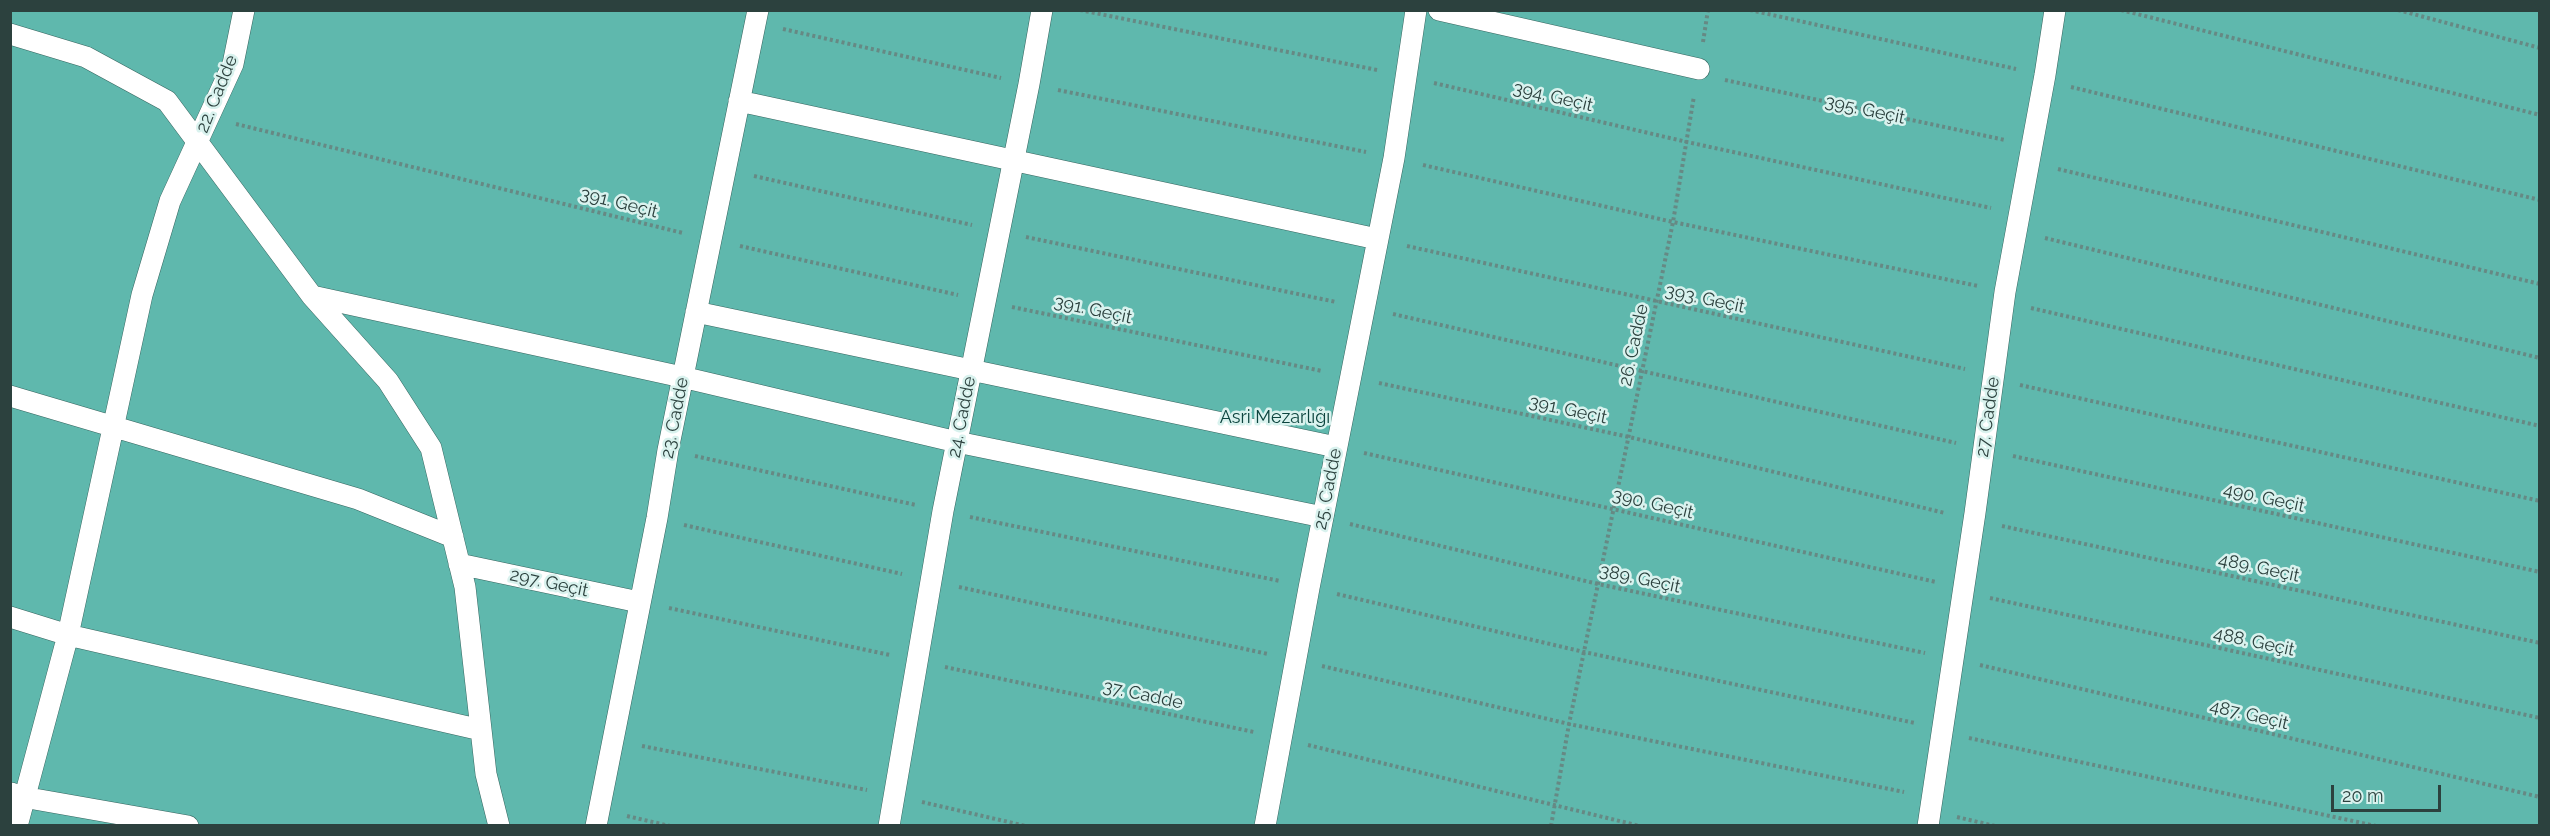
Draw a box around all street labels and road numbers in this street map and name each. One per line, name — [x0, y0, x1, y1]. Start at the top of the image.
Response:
street label: 22. Cadde — [192, 52, 242, 136]
street label: 394. Geçit — [1511, 77, 1595, 117]
street label: 395. Geçit — [1823, 91, 1907, 129]
street label: 391. Geçit — [578, 183, 660, 223]
street label: 393. Geçit — [1663, 280, 1747, 318]
street label: 391. Geçit — [1052, 291, 1134, 329]
street label: 26. Cadde — [1615, 302, 1653, 388]
street label: 24. Cadde — [944, 375, 980, 459]
street label: 27. Cadde — [1972, 375, 2004, 459]
street label: 23. Cadde — [657, 376, 693, 460]
street label: 391. Geçit — [1527, 391, 1609, 429]
street label: 25. Cadde — [1310, 447, 1346, 531]
street label: 490. Geçit — [2221, 479, 2307, 517]
street label: 390. Geçit — [1610, 484, 1696, 524]
street label: 489. Geçit — [2216, 549, 2302, 587]
street label: 389. Geçit — [1598, 560, 1682, 598]
street label: 297. Geçit — [508, 564, 590, 602]
street label: 488. Geçit — [2211, 623, 2297, 661]
street label: 37. Cadde — [1101, 676, 1185, 714]
street label: 487. Geçit — [2207, 695, 2291, 735]

